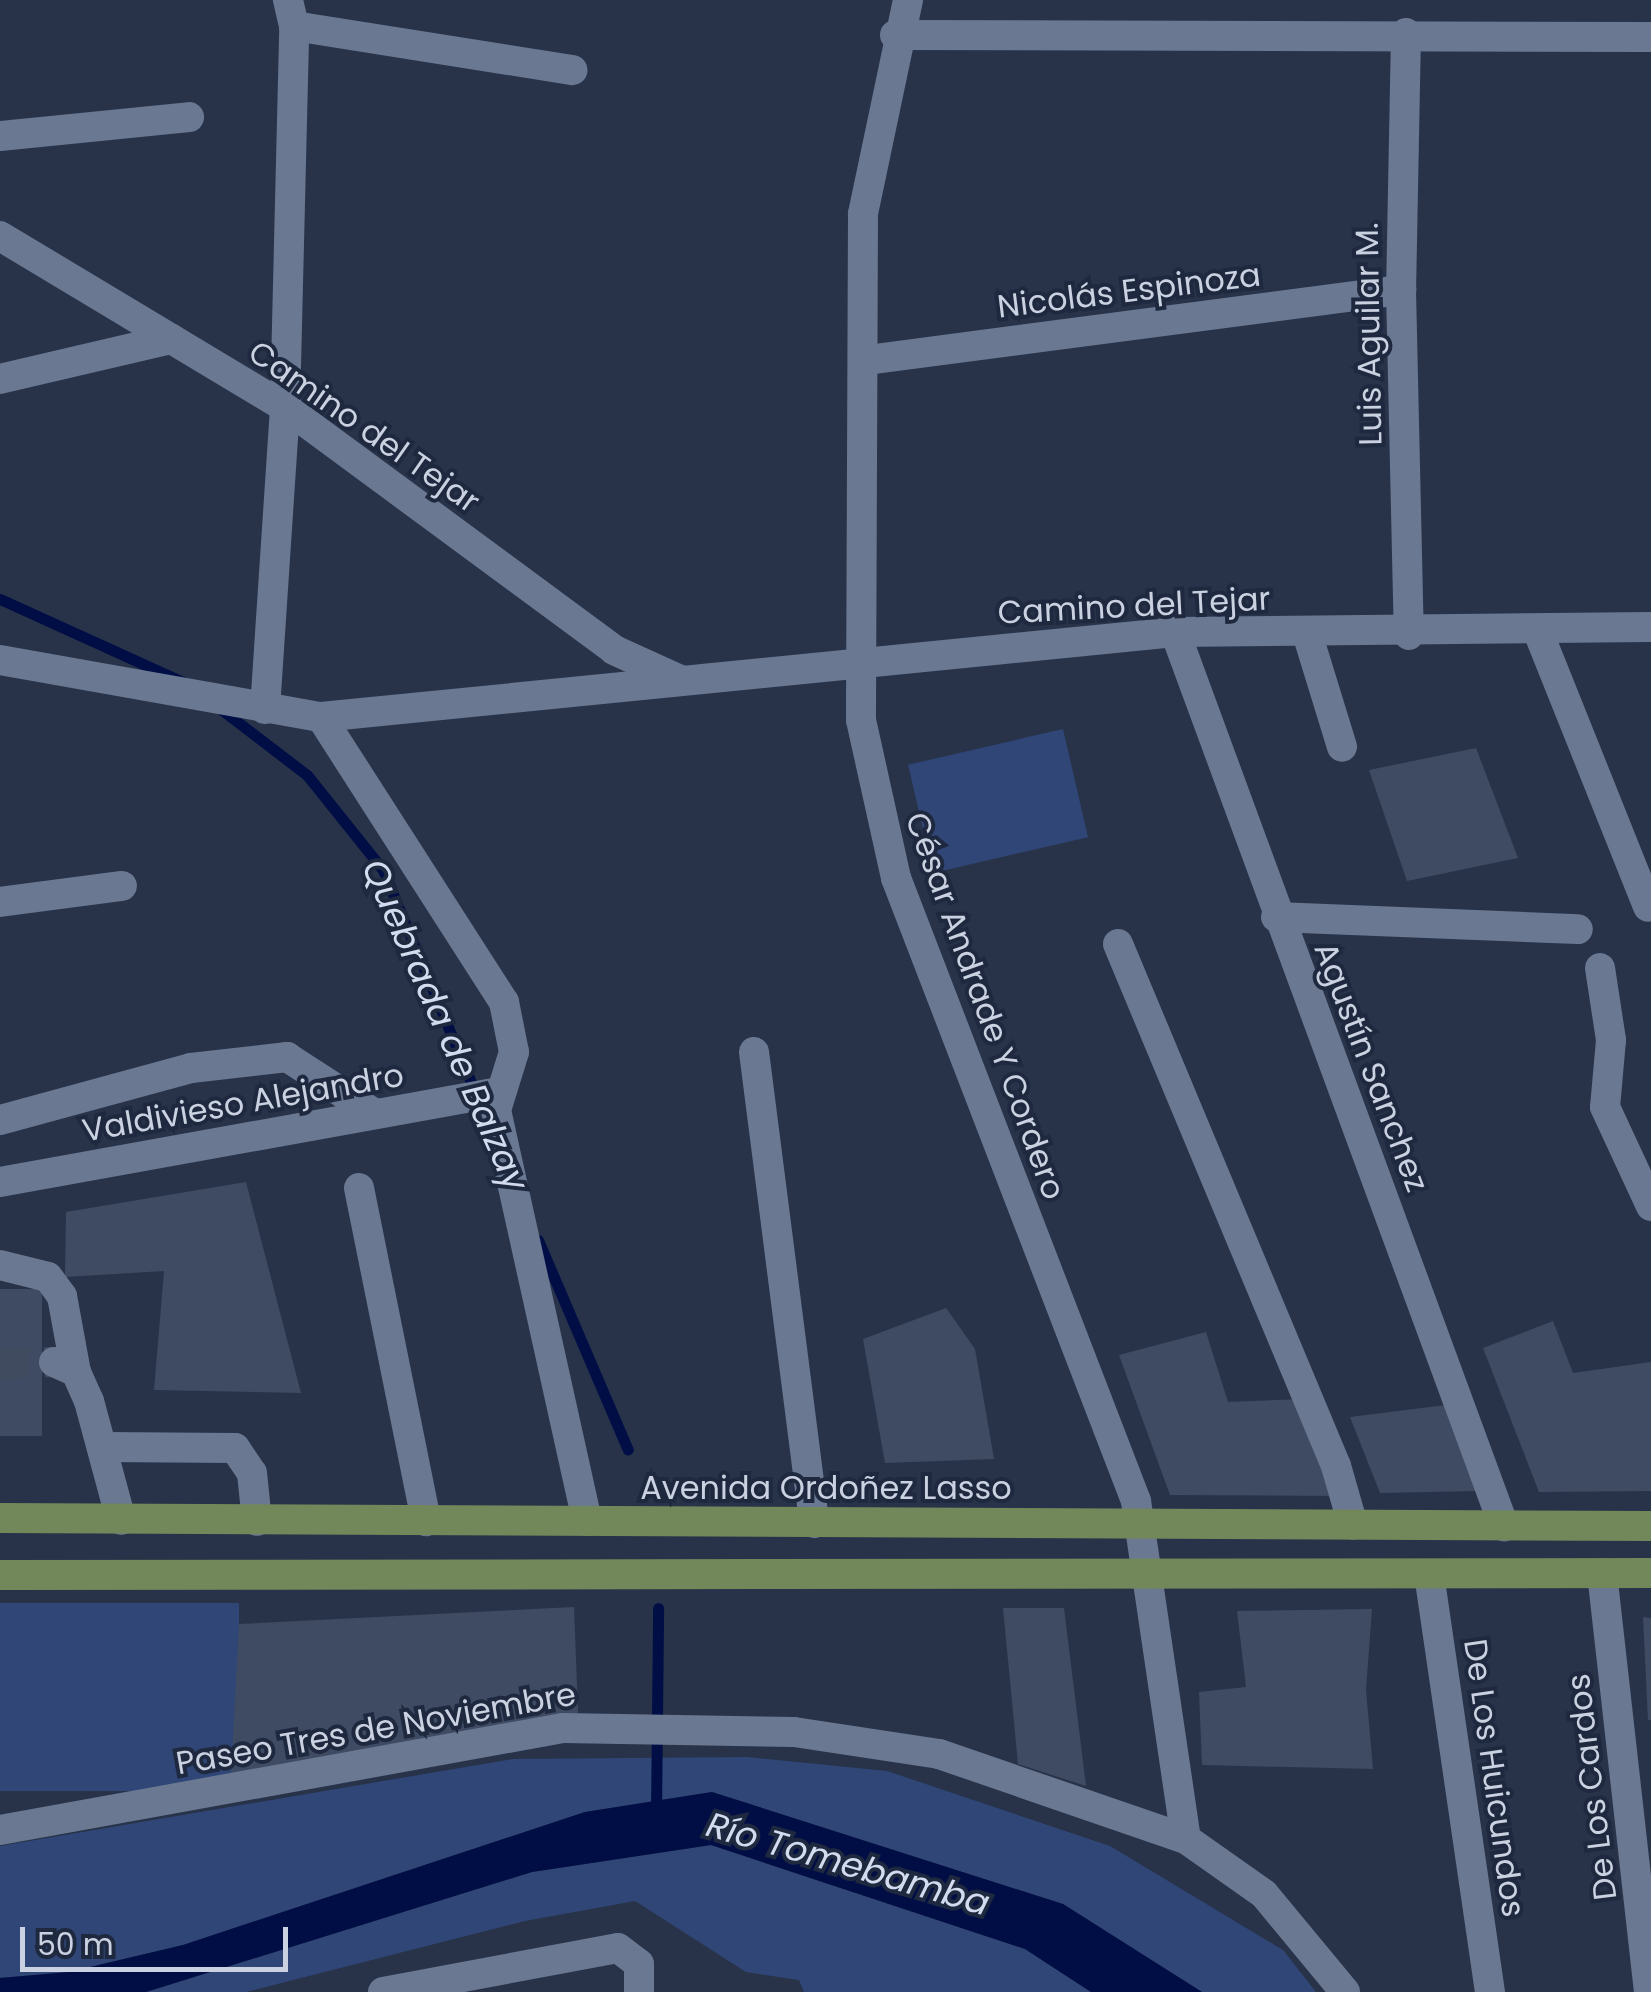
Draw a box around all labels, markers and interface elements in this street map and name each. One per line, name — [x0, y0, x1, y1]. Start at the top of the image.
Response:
street label: Luis Aguilar M. — [1348, 222, 1390, 446]
street label: Nicolás Espinoza — [995, 256, 1263, 326]
street label: Camino del Tejar — [241, 333, 487, 521]
street label: Camino del Tejar — [997, 580, 1271, 632]
street label: César Andrade Y Cordero — [897, 807, 1073, 1205]
water label: Quebrada de Balzay — [353, 853, 537, 1197]
street label: Agustín Sanchez — [1306, 937, 1436, 1197]
street label: Valdivieso Alejandro — [79, 1056, 407, 1150]
street label: Avenida Ordoñez Lasso — [640, 1469, 1012, 1507]
street label: De Los Huicundos — [1455, 1637, 1533, 1919]
street label: De Los Cardos — [1559, 1672, 1625, 1902]
street label: Paseo Tres de Noviembre — [173, 1675, 579, 1783]
water label: Río Tomebamba — [702, 1804, 994, 1924]
scale bar — [25, 1907, 292, 1969]
text: 50 m — [37, 1923, 114, 1966]

